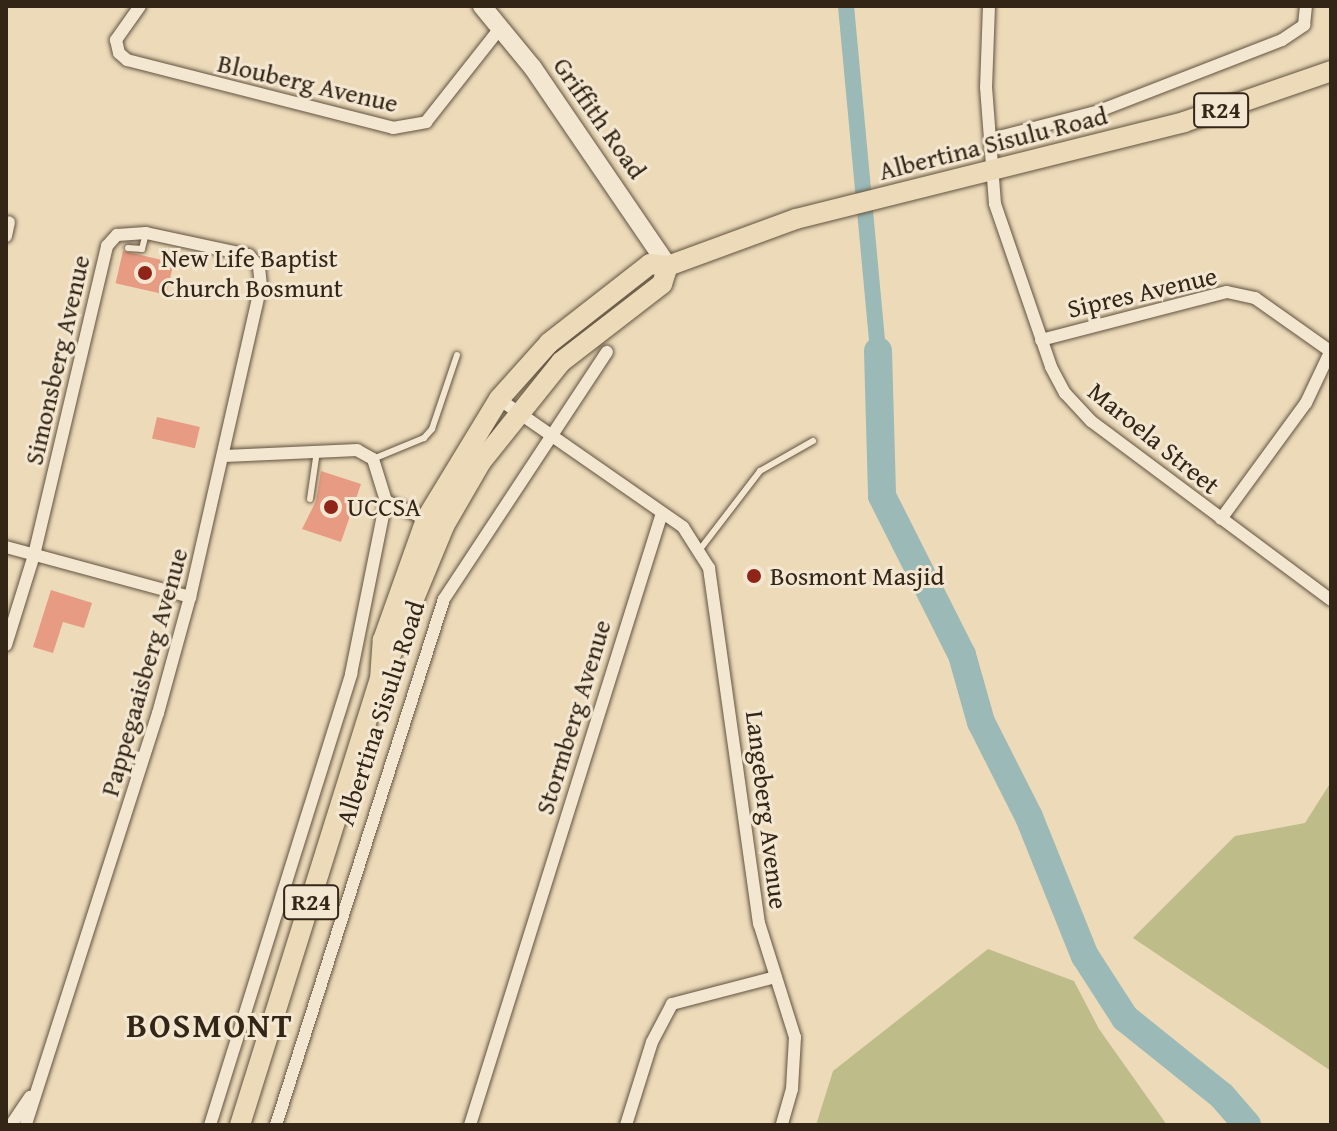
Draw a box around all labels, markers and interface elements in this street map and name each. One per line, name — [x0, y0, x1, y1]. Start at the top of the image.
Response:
street label: Blouberg Avenue — [215, 47, 401, 119]
street label: Griffith Road — [547, 51, 653, 185]
road number: R24 — [1193, 90, 1249, 130]
street label: Albertina Sisulu Road — [876, 100, 1110, 186]
place label: New Life Baptist Church Bosmunt — [161, 242, 343, 304]
street label: Simonsberg Avenue — [18, 252, 96, 468]
street label: Sipres Avenue — [1064, 260, 1220, 324]
marker: New Life Baptist Church Bosmunt — [136, 264, 154, 282]
street label: Maroela Street — [1082, 375, 1226, 501]
place label: UCCSA — [347, 491, 421, 523]
marker: UCCSA — [322, 498, 340, 516]
street label: Pappegaaisberg Avenue — [94, 544, 194, 800]
place label: Bosmont Masjid — [770, 560, 944, 592]
marker: Bosmont Masjid — [745, 567, 763, 585]
street label: Albertina Sisulu Road — [329, 597, 431, 829]
street label: Stormberg Avenue — [529, 616, 617, 818]
street label: Langeberg Avenue — [739, 709, 795, 911]
road number: R24 — [283, 882, 339, 922]
district label: BOSMONT — [126, 1005, 294, 1045]

